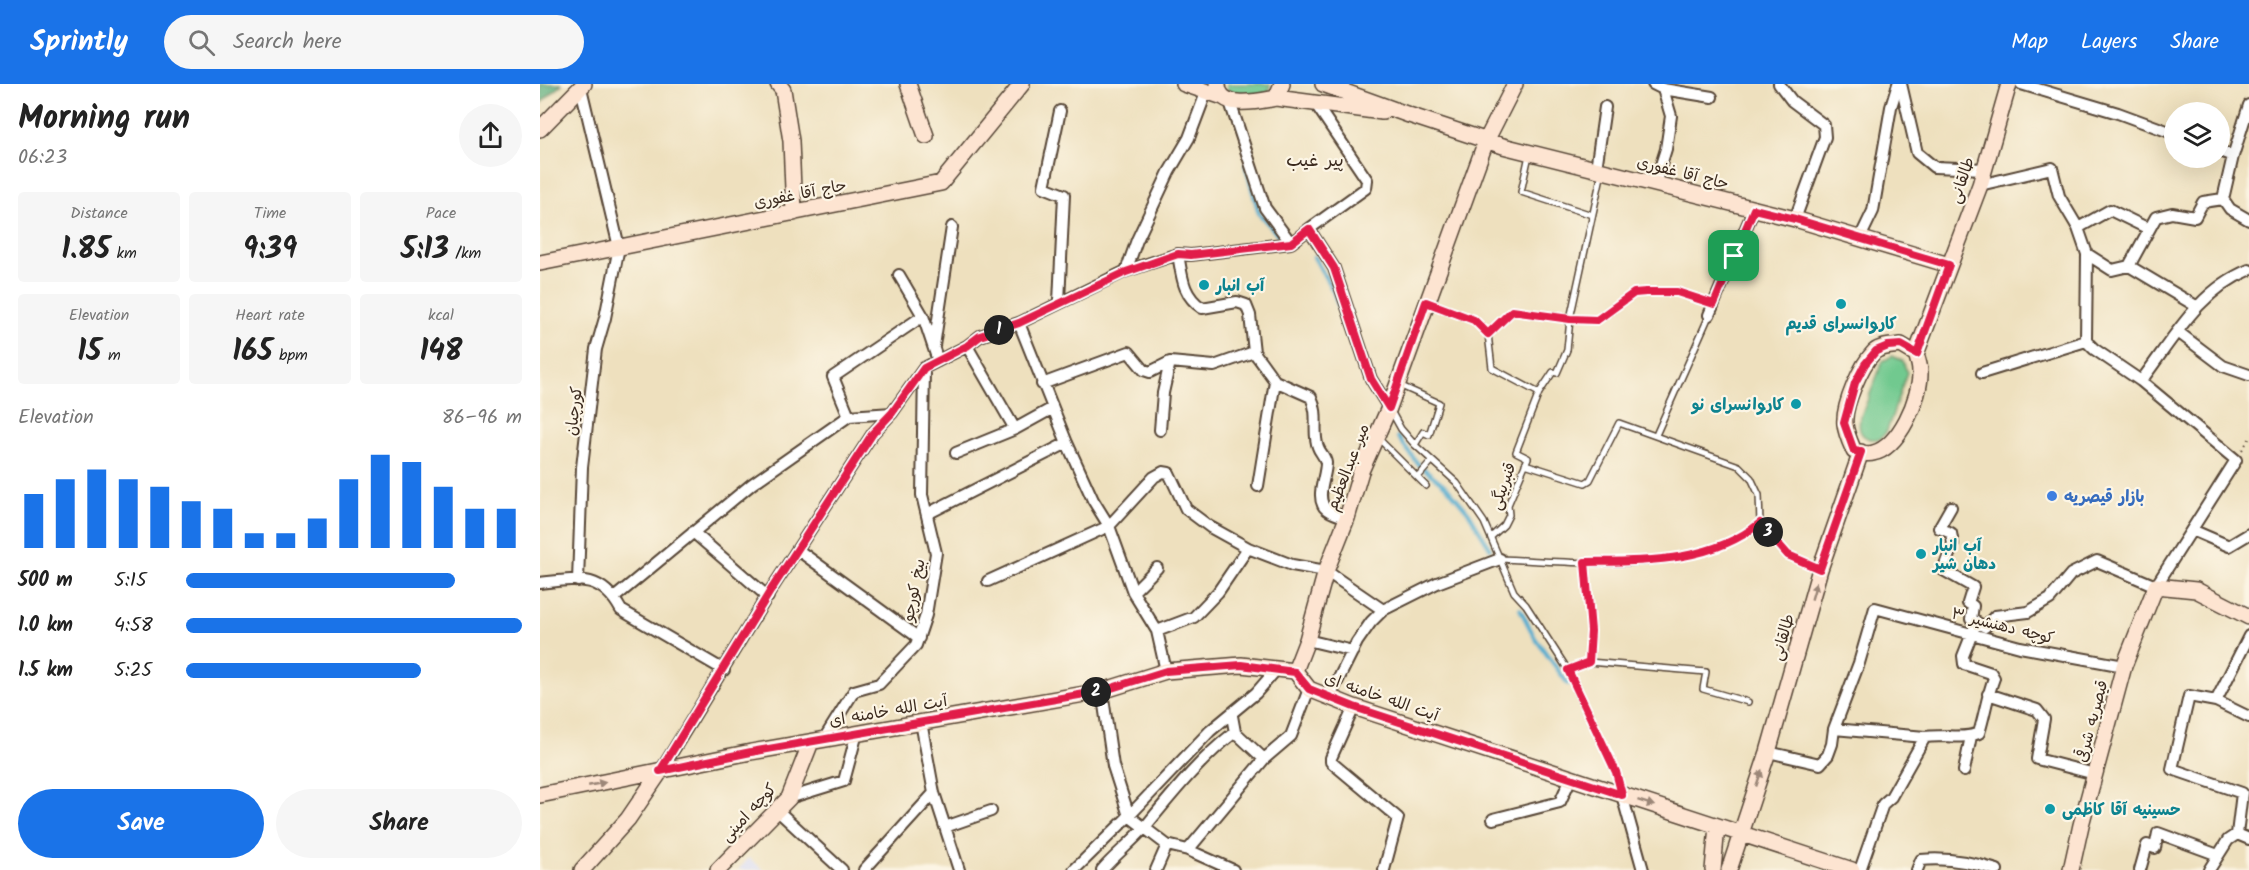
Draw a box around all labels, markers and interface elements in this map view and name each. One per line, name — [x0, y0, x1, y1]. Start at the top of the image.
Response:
search box — [164, 15, 584, 69]
text: Sprintly — [30, 20, 128, 65]
text: Search here — [233, 25, 342, 60]
icon: search — [185, 26, 218, 59]
text: Map — [2011, 26, 2048, 59]
text: Layers — [2081, 26, 2137, 59]
text: Share — [2170, 26, 2219, 59]
text: Morning run — [18, 93, 190, 146]
map controls — [2164, 102, 2230, 168]
button: layers — [2164, 102, 2230, 168]
button: share — [459, 104, 522, 167]
text: 06:23 — [18, 142, 67, 174]
district label: پیر غیب — [1286, 147, 1344, 176]
street label: حاج آقا غفوری — [1634, 150, 1731, 197]
street label: طالقانی — [1943, 154, 1982, 207]
street label: حاج آقا غفوری — [752, 173, 849, 216]
text: Distance — [70, 201, 128, 226]
text: Time — [254, 201, 286, 226]
text: Pace — [426, 201, 456, 226]
text: 1.85 — [61, 226, 110, 274]
text: 9:39 — [243, 226, 297, 274]
text: 5:13 — [401, 226, 449, 274]
pin — [1708, 230, 1759, 281]
icon: arrive — [1717, 239, 1750, 272]
text: km — [110, 241, 137, 266]
text: /km — [449, 241, 481, 266]
place label: آب انبار — [1214, 274, 1265, 299]
marker: آب انبار — [1197, 278, 1211, 292]
marker: کاروانسرای قدیم — [1834, 297, 1848, 311]
text: Elevation — [69, 303, 129, 328]
text: Heart rate — [235, 303, 305, 328]
text: kcal — [428, 303, 454, 328]
place label: کاروانسرای قدیم — [1785, 312, 1897, 337]
pin: 1 — [984, 315, 1014, 345]
text: 1 — [997, 317, 1001, 342]
text: 15 — [77, 328, 102, 376]
text: 165 — [232, 328, 273, 376]
text: 148 — [419, 328, 463, 376]
text: m — [102, 343, 121, 368]
text: bpm — [273, 343, 308, 368]
street label: کورچیان — [559, 385, 590, 437]
place label: کاروانسرای نو — [1691, 393, 1784, 418]
marker: کاروانسرای نو — [1789, 397, 1803, 411]
text: Elevation — [18, 402, 94, 434]
text: 86–96 m — [442, 402, 522, 434]
street label: میر عبدالعظیم — [1320, 420, 1377, 515]
street label: قنبربیگی — [1484, 459, 1523, 514]
place label: بازار قیصریه — [2064, 485, 2144, 510]
marker: بازار قیصریه — [2045, 489, 2059, 503]
pin: 3 — [1753, 517, 1783, 547]
text: 3 — [1764, 519, 1772, 544]
place label: آب انبار دهان شیر — [1931, 534, 1996, 577]
marker: آب انبار دهان شیر — [1914, 547, 1928, 561]
street label: بیخ کورچو — [896, 557, 933, 625]
text: 500 m — [18, 565, 73, 597]
text: 5:15 — [114, 565, 147, 597]
one-way arrow — [1810, 582, 1819, 600]
street label: کوچه دهنشیر ۳ — [1949, 602, 2057, 651]
text: 1.0 km — [18, 610, 73, 642]
text: 4:58 — [114, 610, 153, 642]
street label: طالقانی — [1765, 611, 1802, 664]
text: 1.5 km — [18, 655, 73, 687]
text: 5:25 — [114, 655, 152, 687]
street label: آیت الله خامنه ای — [1321, 666, 1443, 729]
pin: 2 — [1081, 677, 1111, 707]
street label: قیصریه شرقی — [2069, 677, 2115, 765]
text: 2 — [1091, 679, 1101, 704]
street label: آیت الله خامنه ای — [827, 689, 950, 734]
one-way arrow — [1755, 769, 1764, 787]
street label: کوچه امینی — [715, 778, 783, 848]
one-way arrow — [588, 779, 607, 788]
button: Save — [18, 789, 264, 858]
button: Share — [276, 789, 522, 858]
place label: حسینیه آقا کاظمی — [2062, 798, 2181, 823]
one-way arrow — [1637, 799, 1655, 808]
marker: حسینیه آقا کاظمی — [2043, 802, 2057, 816]

